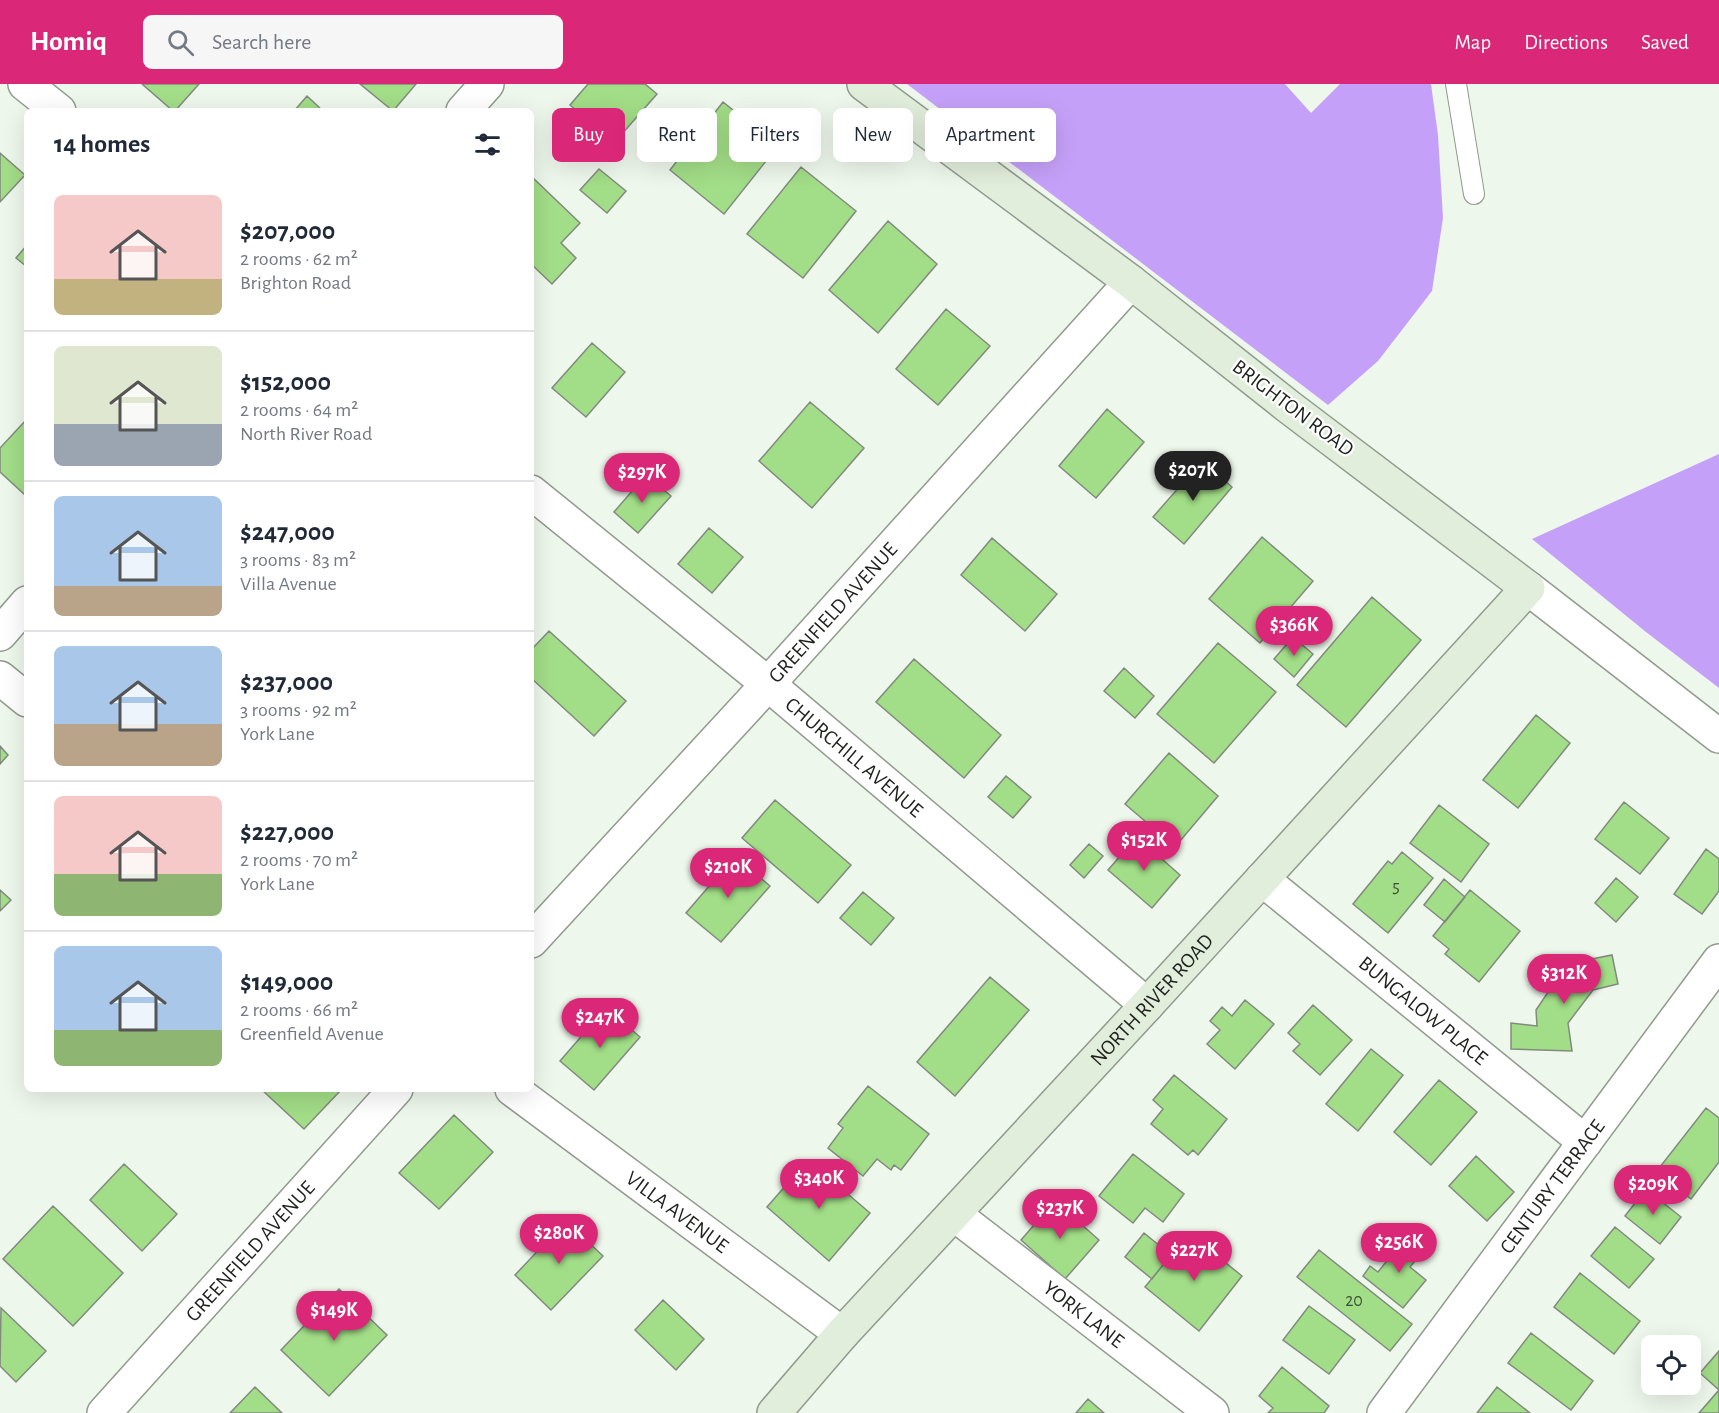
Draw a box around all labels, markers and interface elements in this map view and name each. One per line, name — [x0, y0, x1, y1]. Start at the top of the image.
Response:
search box — [143, 15, 563, 69]
icon: search — [164, 26, 197, 59]
text: Homiq — [30, 28, 107, 56]
text: Search here — [212, 31, 312, 53]
text: Map — [1455, 32, 1491, 53]
text: Directions — [1524, 32, 1608, 53]
text: Saved — [1641, 32, 1689, 53]
chip: Buy — [552, 108, 625, 162]
chip: Rent — [637, 108, 717, 162]
chip: Filters — [729, 108, 821, 162]
chip: New — [833, 108, 913, 162]
chip: Apartment — [925, 108, 1056, 162]
icon: filters — [471, 128, 504, 161]
text: 14 homes — [54, 131, 150, 157]
text: $207,000 — [240, 218, 335, 244]
icon: home — [102, 219, 174, 291]
text: 2 rooms · 62 m² — [240, 249, 358, 269]
text: Brighton Road — [240, 273, 351, 293]
street label: BRIGHTON ROAD — [1229, 356, 1357, 460]
text: $152,000 — [240, 369, 331, 395]
icon: home — [102, 370, 174, 442]
text: 2 rooms · 64 m² — [240, 400, 358, 420]
text: North River Road — [240, 424, 372, 444]
pin: $207K — [1151, 451, 1235, 502]
pin: $297K — [600, 453, 684, 504]
text: $207K — [1168, 460, 1218, 480]
text: $297K — [618, 462, 666, 482]
text: $247,000 — [240, 519, 335, 545]
icon: home — [102, 520, 174, 592]
street label: GREENFIELD AVENUE — [764, 538, 901, 687]
text: 3 rooms · 83 m² — [240, 550, 356, 570]
text: Villa Avenue — [240, 574, 337, 594]
pin: $366K — [1252, 606, 1336, 657]
text: $366K — [1270, 615, 1318, 635]
text: $237,000 — [240, 669, 333, 695]
icon: home — [102, 670, 174, 742]
street label: CHURCHILL AVENUE — [781, 693, 927, 821]
text: 3 rooms · 92 m² — [240, 700, 357, 720]
text: York Lane — [240, 724, 315, 744]
text: $227,000 — [240, 819, 334, 845]
icon: home — [102, 820, 174, 892]
pin: $152K — [1102, 821, 1186, 872]
text: $152K — [1121, 830, 1167, 850]
pin: $210K — [686, 848, 770, 899]
text: 2 rooms · 70 m² — [240, 850, 358, 870]
text: $210K — [704, 857, 752, 877]
text: York Lane — [240, 874, 315, 894]
house number: 5 — [1392, 878, 1400, 896]
street label: NORTH RIVER ROAD — [1086, 930, 1217, 1069]
street label: BUNGALOW PLACE — [1355, 952, 1492, 1069]
pin: $312K — [1522, 954, 1606, 1005]
text: $312K — [1541, 963, 1587, 983]
text: $149,000 — [240, 969, 333, 995]
icon: home — [102, 970, 174, 1042]
pin: $247K — [558, 998, 642, 1049]
text: 2 rooms · 66 m² — [240, 1000, 358, 1020]
text: $247K — [576, 1007, 624, 1027]
text: Greenfield Avenue — [240, 1024, 384, 1044]
street label: CENTURY TERRACE — [1496, 1116, 1608, 1257]
pin: $340K — [777, 1159, 861, 1210]
pin: $209K — [1611, 1165, 1695, 1216]
street label: VILLA AVENUE — [622, 1167, 733, 1257]
text: $340K — [794, 1168, 844, 1188]
text: $209K — [1628, 1174, 1678, 1194]
street label: GREENFIELD AVENUE — [182, 1177, 318, 1325]
pin: $237K — [1018, 1189, 1102, 1240]
text: $237K — [1036, 1198, 1084, 1218]
pin: $280K — [517, 1214, 601, 1265]
text: $280K — [534, 1223, 584, 1243]
pin: $256K — [1357, 1223, 1441, 1274]
pin: $227K — [1152, 1231, 1236, 1282]
text: $256K — [1375, 1232, 1423, 1252]
text: $227K — [1170, 1240, 1218, 1260]
street label: YORK LANE — [1040, 1277, 1128, 1352]
pin: $149K — [292, 1291, 376, 1342]
house number: 20 — [1345, 1292, 1363, 1310]
text: $149K — [310, 1300, 358, 1320]
map controls — [1641, 1335, 1701, 1395]
button: locate — [1641, 1335, 1701, 1395]

